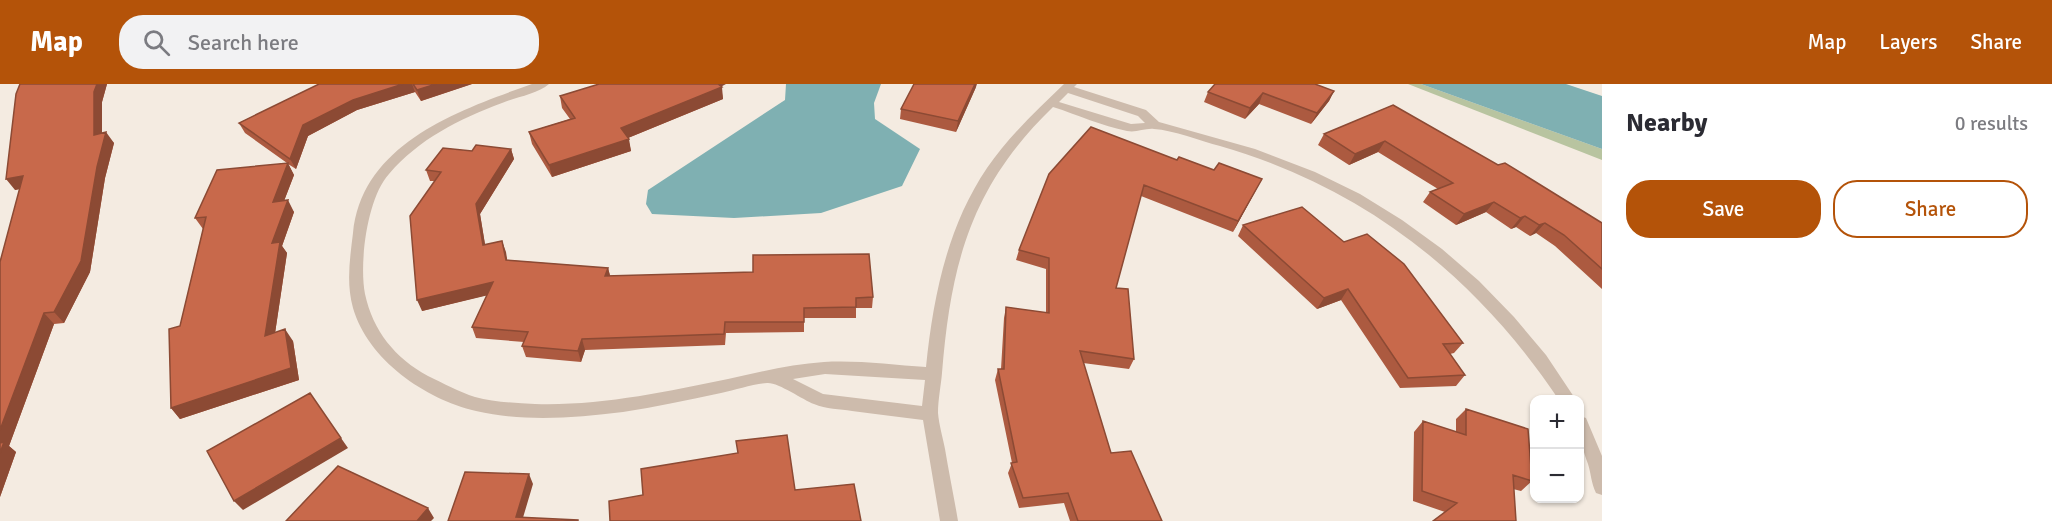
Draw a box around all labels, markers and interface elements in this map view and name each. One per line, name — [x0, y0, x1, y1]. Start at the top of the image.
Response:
search box — [119, 15, 539, 69]
text: Map — [30, 25, 83, 59]
icon: search — [140, 26, 173, 59]
text: Search here — [188, 29, 299, 56]
text: Map — [1808, 29, 1846, 55]
text: Layers — [1879, 29, 1937, 55]
text: Share — [1970, 29, 2022, 55]
text: Nearby — [1626, 107, 1707, 139]
text: 0 results — [1955, 111, 2028, 136]
button: Save — [1626, 180, 1821, 238]
button: Share — [1833, 180, 2028, 238]
map controls — [1530, 395, 1584, 503]
button: + — [1530, 395, 1584, 449]
button: − — [1530, 449, 1584, 503]

